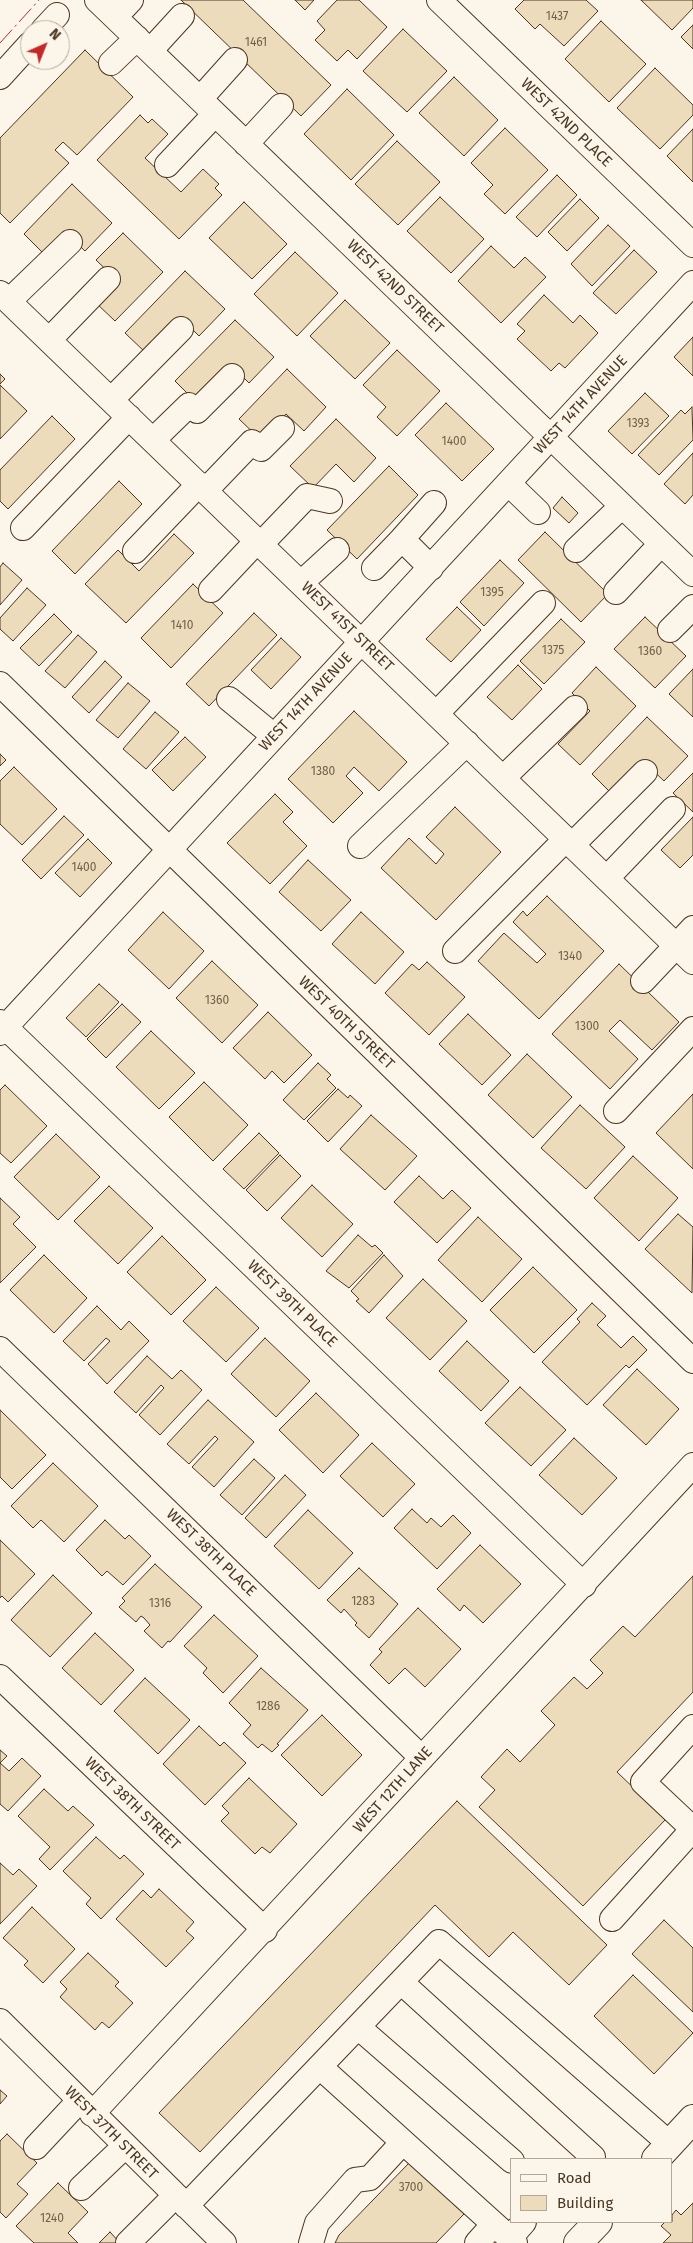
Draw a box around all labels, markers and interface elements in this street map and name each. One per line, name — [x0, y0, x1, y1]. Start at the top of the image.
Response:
house number: 1437 — [546, 10, 568, 24]
north arrow — [20, 20, 70, 70]
text: N — [46, 25, 64, 44]
house number: 1461 — [245, 36, 267, 50]
street label: WEST 42ND PLACE — [517, 75, 615, 171]
street label: WEST 42ND STREET — [343, 236, 447, 338]
street label: WEST 14TH AVENUE — [531, 352, 631, 458]
house number: 1393 — [626, 417, 650, 431]
house number: 1400 — [442, 435, 466, 449]
street label: WEST 41ST STREET — [297, 578, 397, 676]
house number: 1395 — [480, 586, 504, 600]
house number: 1410 — [171, 619, 193, 633]
house number: 1375 — [542, 644, 564, 658]
house number: 1360 — [638, 645, 662, 659]
street label: WEST 14TH AVENUE — [256, 649, 356, 755]
house number: 1380 — [311, 765, 335, 779]
house number: 1400 — [72, 861, 96, 875]
house number: 1340 — [558, 950, 582, 964]
street label: WEST 40TH STREET — [294, 973, 398, 1073]
house number: 1360 — [205, 994, 229, 1008]
house number: 1300 — [575, 1020, 599, 1034]
street label: WEST 39TH PLACE — [243, 1257, 341, 1351]
street label: WEST 38TH PLACE — [162, 1505, 260, 1601]
house number: 1283 — [351, 1595, 375, 1609]
house number: 1316 — [149, 1597, 171, 1611]
house number: 1286 — [256, 1700, 280, 1714]
street label: WEST 12TH LANE — [350, 1743, 436, 1837]
street label: WEST 38TH STREET — [81, 1754, 183, 1854]
street label: WEST 37TH STREET — [61, 2083, 161, 2183]
legend — [510, 2158, 673, 2223]
text: Road — [557, 2169, 592, 2187]
house number: 3700 — [399, 2181, 423, 2195]
text: Building — [557, 2194, 613, 2212]
house number: 1240 — [40, 2212, 64, 2226]

